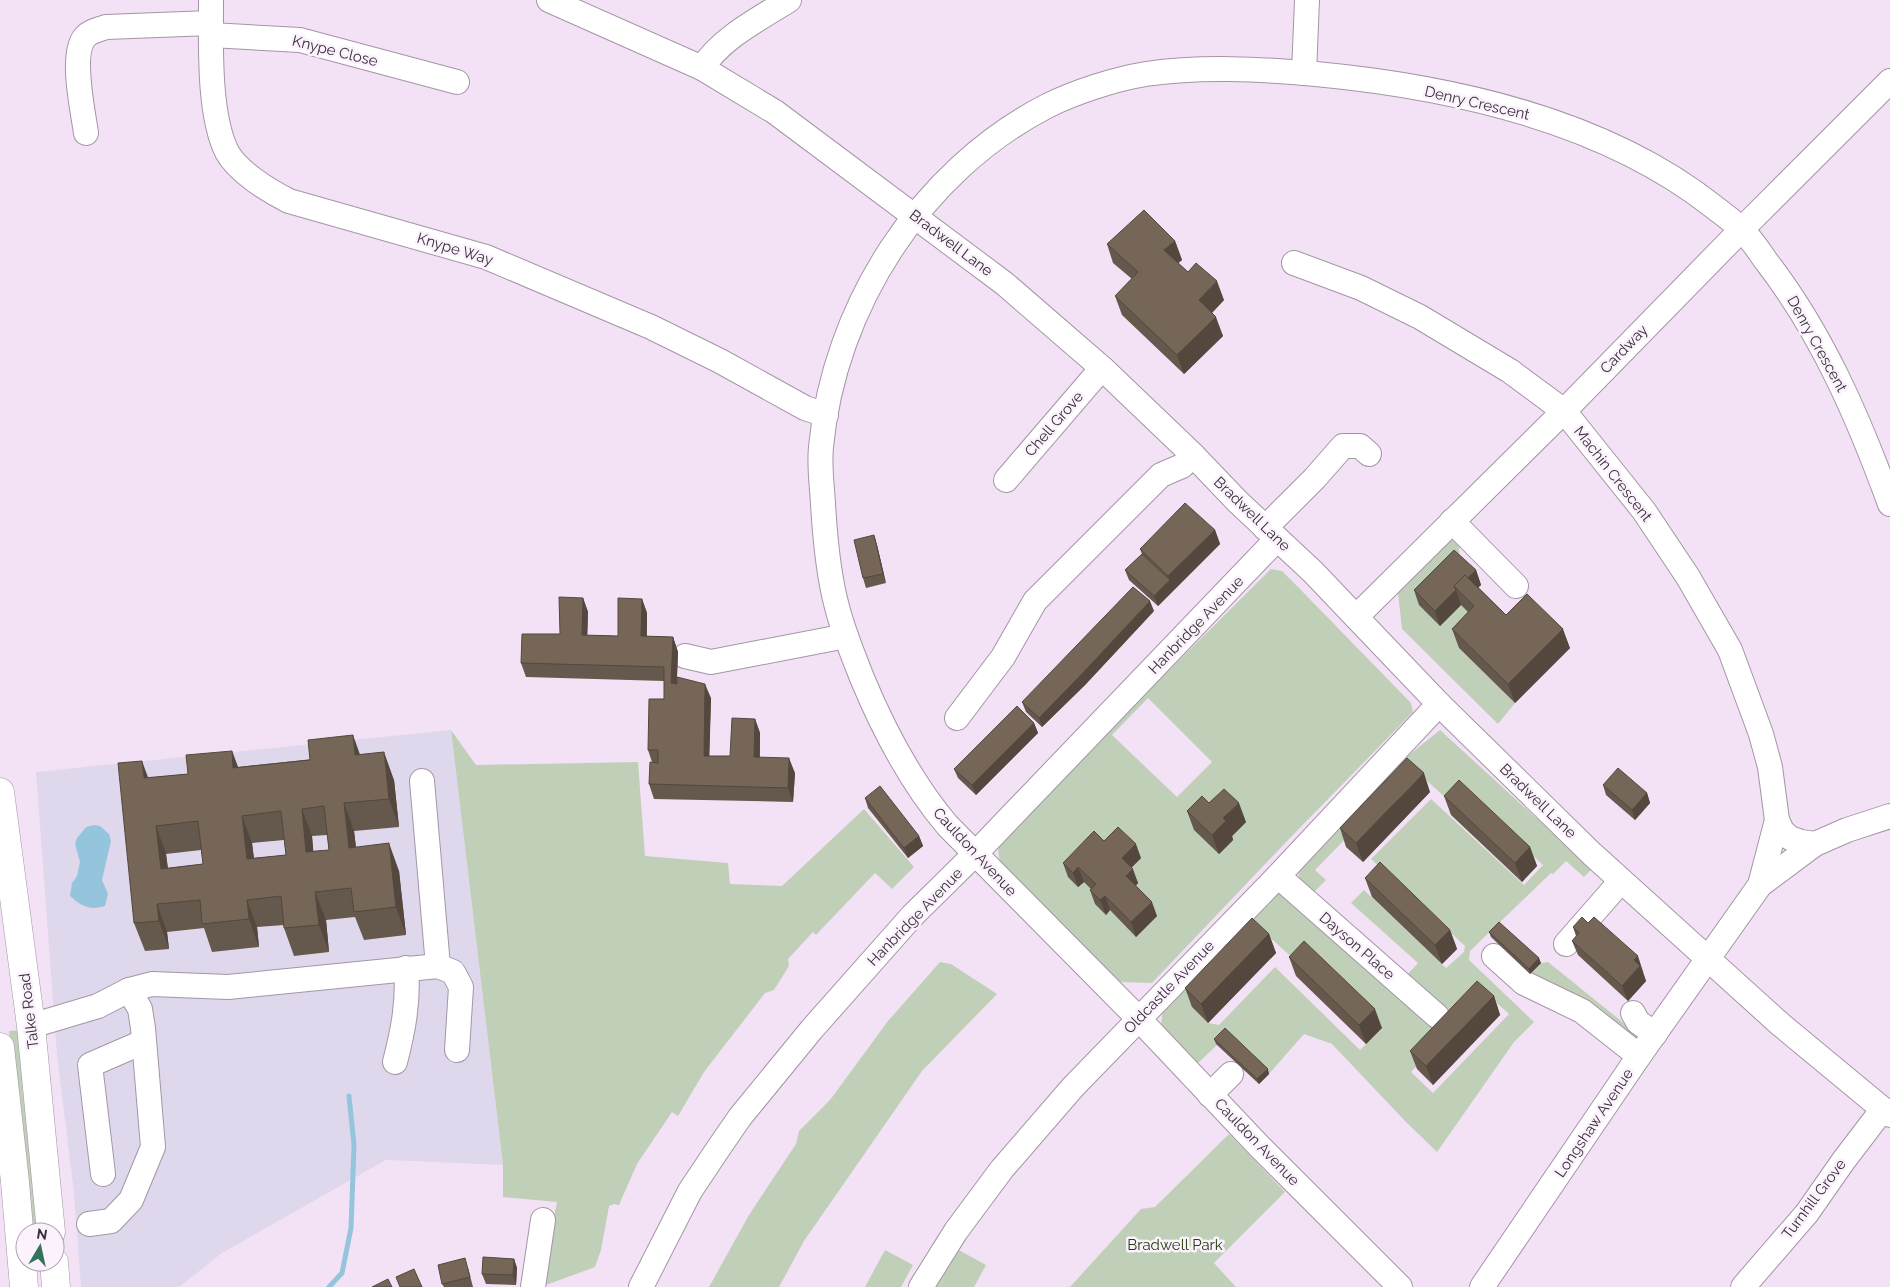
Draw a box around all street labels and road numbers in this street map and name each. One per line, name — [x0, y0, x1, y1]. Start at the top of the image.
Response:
street label: Knype Close — [290, 32, 380, 70]
street label: Denry Crescent — [1423, 82, 1531, 124]
street label: Bradwell Lane — [906, 206, 996, 280]
street label: Knype Way — [415, 229, 495, 269]
street label: Denry Crescent — [1783, 293, 1851, 395]
street label: Cardway — [1596, 321, 1652, 377]
street label: Chell Grove — [1021, 388, 1087, 460]
street label: Machin Crescent — [1570, 423, 1656, 525]
street label: Bradwell Lane — [1210, 473, 1294, 555]
street label: Hanbridge Avenue — [1145, 572, 1247, 678]
street label: Bradwell Lane — [1496, 760, 1580, 842]
street label: Cauldon Avenue — [929, 804, 1021, 900]
street label: Hanbridge Avenue — [864, 864, 966, 970]
street label: Dayson Place — [1316, 908, 1398, 984]
street label: Oldcastle Avenue — [1120, 937, 1218, 1037]
street label: Talke Road — [15, 972, 43, 1050]
street label: Longshaw Avenue — [1551, 1065, 1637, 1181]
street label: Cauldon Avenue — [1211, 1095, 1303, 1190]
street label: Turnhill Grove — [1778, 1155, 1850, 1242]

